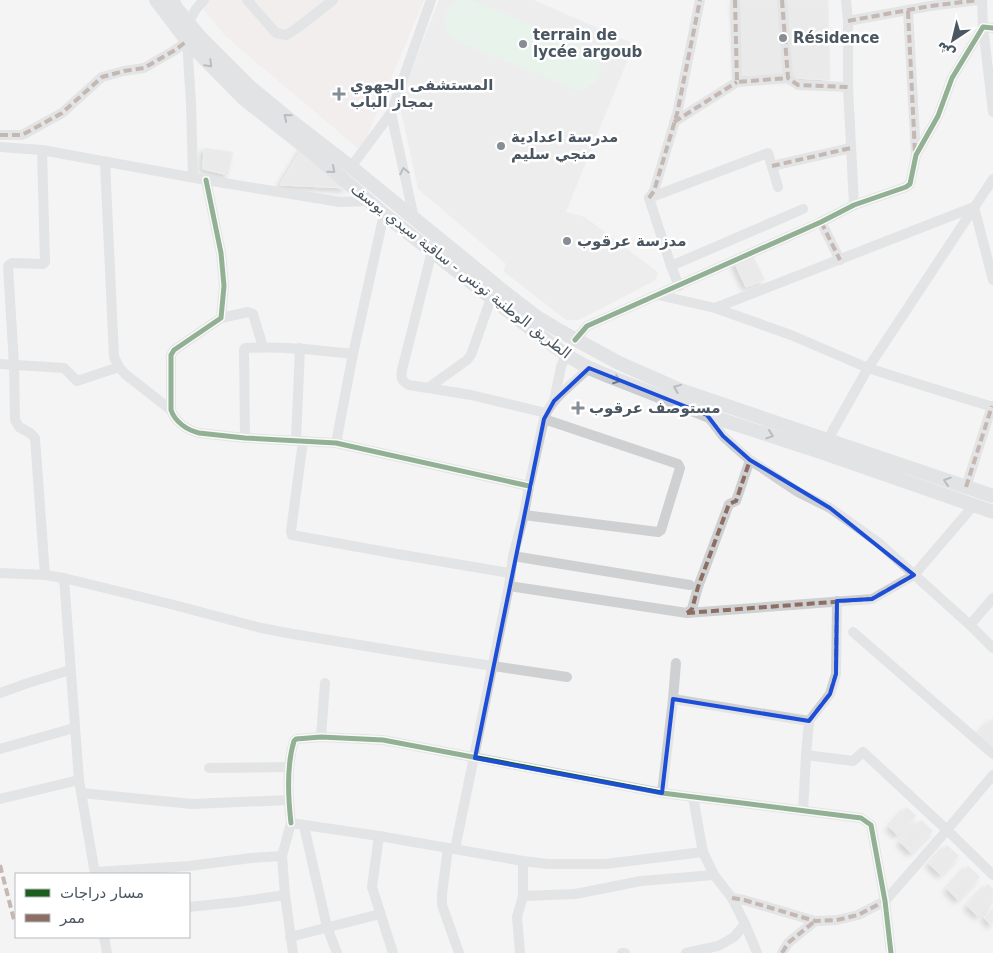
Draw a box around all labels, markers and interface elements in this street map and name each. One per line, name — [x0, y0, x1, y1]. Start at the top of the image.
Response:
north arrow — [928, 15, 978, 65]
place label: terrain de lycée argoub — [533, 26, 643, 61]
place label: Résidence — [793, 29, 879, 47]
marker: Résidence — [777, 32, 789, 44]
marker: terrain de lycée argoub — [517, 38, 529, 50]
text: ش — [933, 39, 958, 63]
one-way arrow — [203, 58, 212, 67]
place label: المستشفى الجهوي بمجاز الباب — [350, 76, 493, 111]
marker: المستشفى الجهوي بمجاز الباب — [332, 87, 346, 101]
one-way arrow — [284, 115, 293, 123]
place label: مدرسة اعدادية منجي سليم — [511, 128, 618, 163]
marker: مدرسة اعدادية منجي سليم — [495, 140, 507, 152]
one-way arrow — [327, 164, 336, 173]
one-way arrow — [399, 166, 410, 175]
street label: الطريق الوطنية تونس - ساقية سيدي يوسف — [347, 179, 575, 363]
place label: مدزسة عرقوب — [577, 232, 687, 250]
marker: مدزسة عرقوب — [561, 235, 573, 247]
one-way arrow — [612, 374, 621, 384]
one-way arrow — [673, 384, 682, 395]
place label: مستوصف عرقوب — [589, 399, 721, 417]
marker: مستوصف عرقوب — [571, 401, 585, 415]
one-way arrow — [765, 430, 773, 440]
one-way arrow — [943, 476, 952, 486]
legend — [15, 873, 190, 938]
text: مسار دراجات — [60, 884, 144, 902]
text: ممر — [59, 909, 85, 927]

